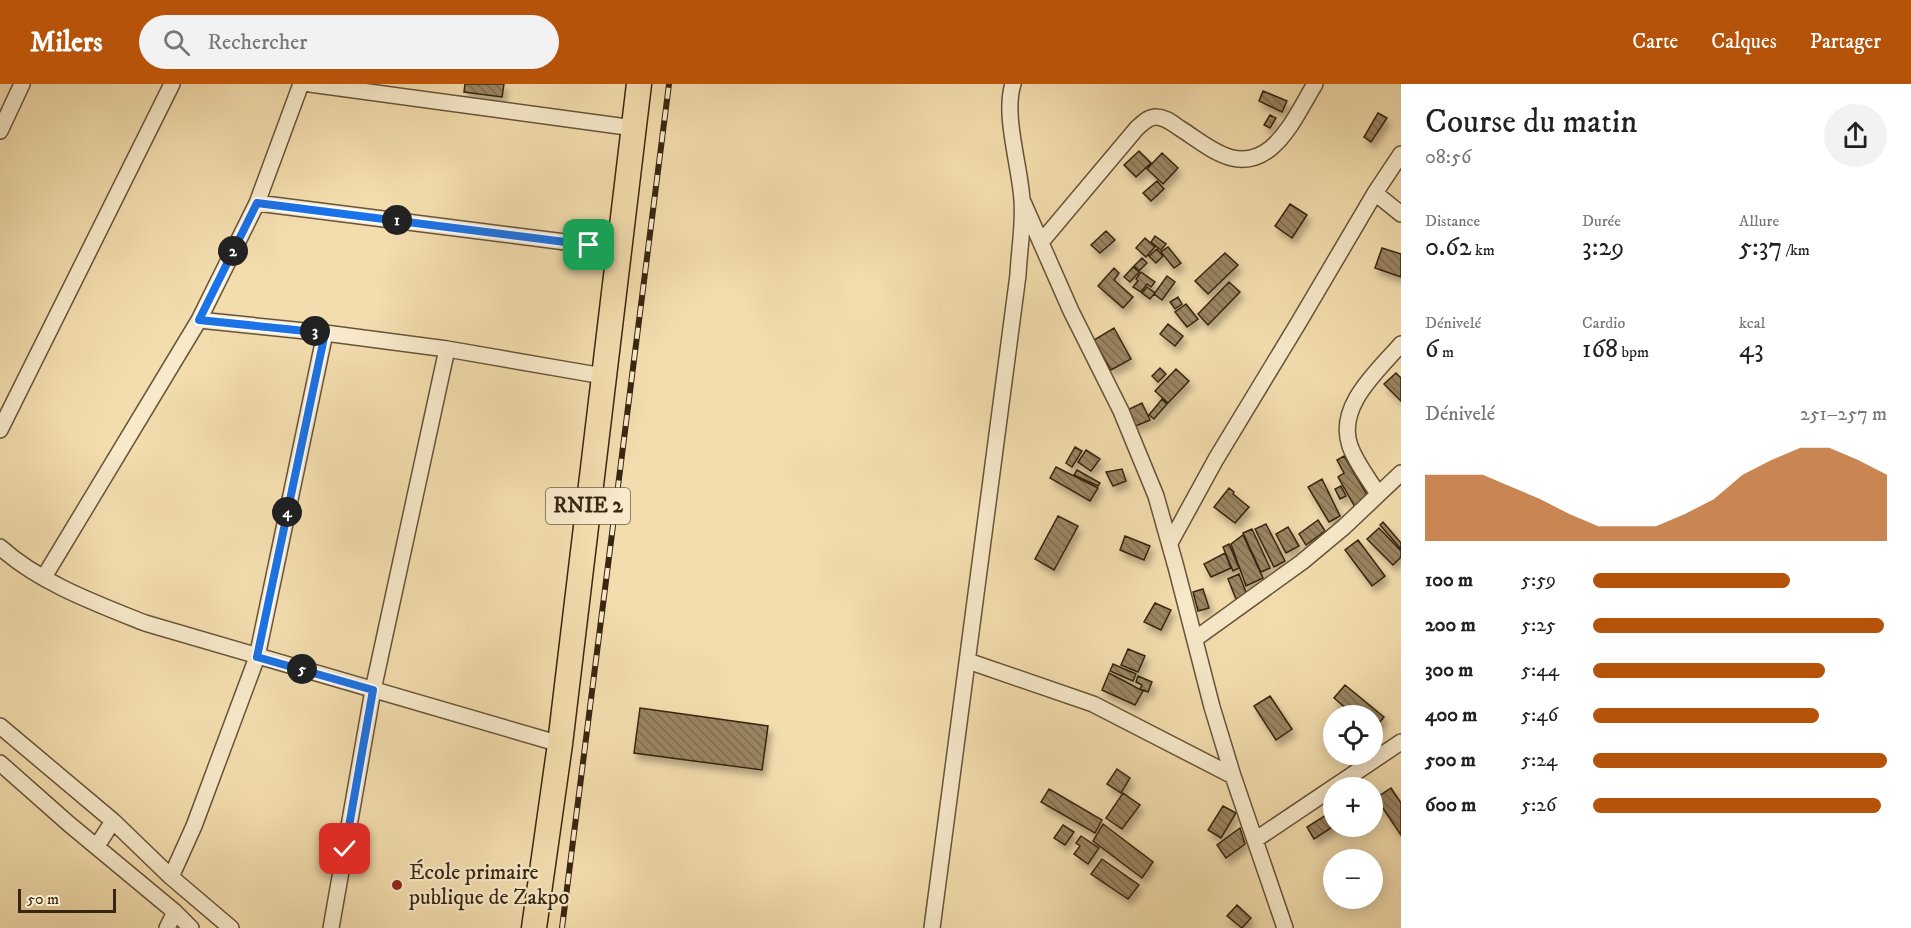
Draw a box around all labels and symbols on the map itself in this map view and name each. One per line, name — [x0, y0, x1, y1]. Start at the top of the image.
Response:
pin: 1 — [382, 205, 412, 235]
pin — [563, 219, 614, 270]
pin: 2 — [218, 236, 248, 266]
pin: 3 — [300, 316, 330, 346]
road number: RNIE 2 — [546, 488, 630, 524]
pin: 4 — [272, 497, 302, 527]
pin: 5 — [287, 654, 317, 684]
pin — [319, 823, 370, 874]
place label: École primaire publique de Zakpo — [408, 859, 569, 911]
marker: École primaire publique de Zakpo — [390, 878, 404, 892]
scale bar — [18, 886, 116, 914]

